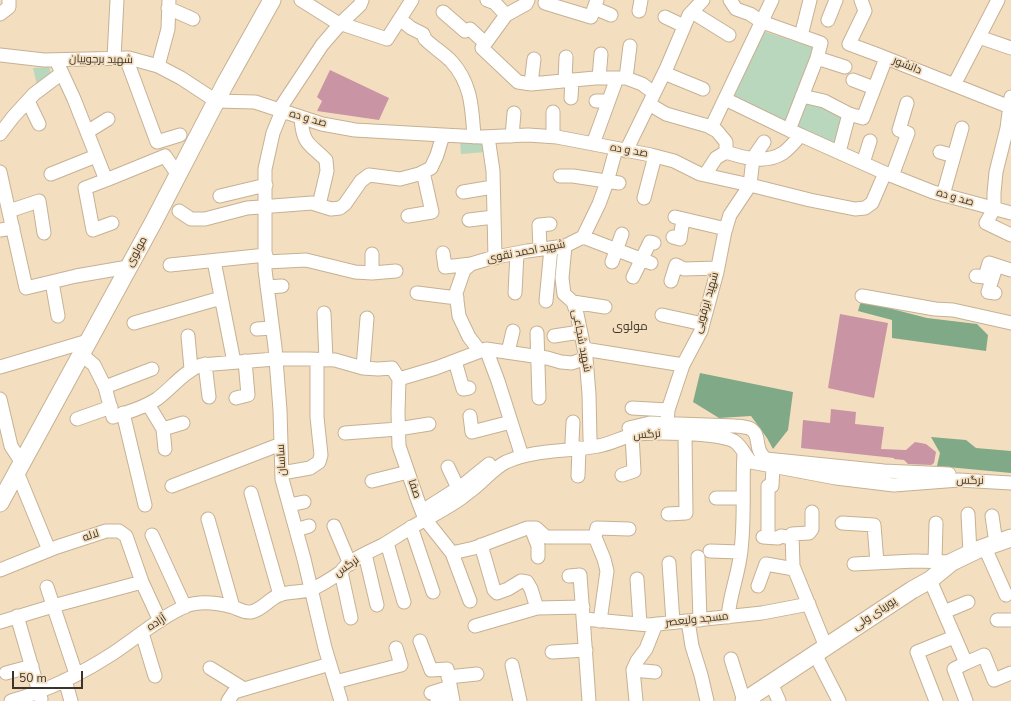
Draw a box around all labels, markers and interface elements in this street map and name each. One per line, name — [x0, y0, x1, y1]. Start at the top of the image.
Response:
street label: شهید برجوییان — [69, 53, 133, 67]
street label: دانشور — [891, 54, 923, 78]
street label: صد و ده — [288, 107, 328, 131]
street label: صد و ده — [609, 141, 649, 161]
street label: صد و ده — [935, 186, 975, 210]
street label: مولوی — [123, 235, 151, 269]
street label: شهید احمد نقوی — [486, 238, 566, 266]
street label: شهید ابرقویی — [692, 271, 722, 335]
street label: شهید شجاعی — [568, 309, 594, 373]
district label: مولوی — [612, 320, 648, 334]
street label: نرگس — [633, 427, 661, 443]
street label: ساسان — [275, 444, 289, 476]
street label: نرگس — [956, 474, 984, 488]
street label: صفا — [405, 478, 423, 500]
street label: لاله — [81, 527, 101, 545]
street label: نرگس — [332, 554, 362, 580]
street label: پوریای ولی — [851, 595, 899, 633]
street label: مسجد ولیعصر — [665, 610, 729, 630]
street label: آزاده — [145, 612, 169, 634]
scale bar — [14, 663, 85, 689]
text: 50 m — [19, 670, 47, 686]

